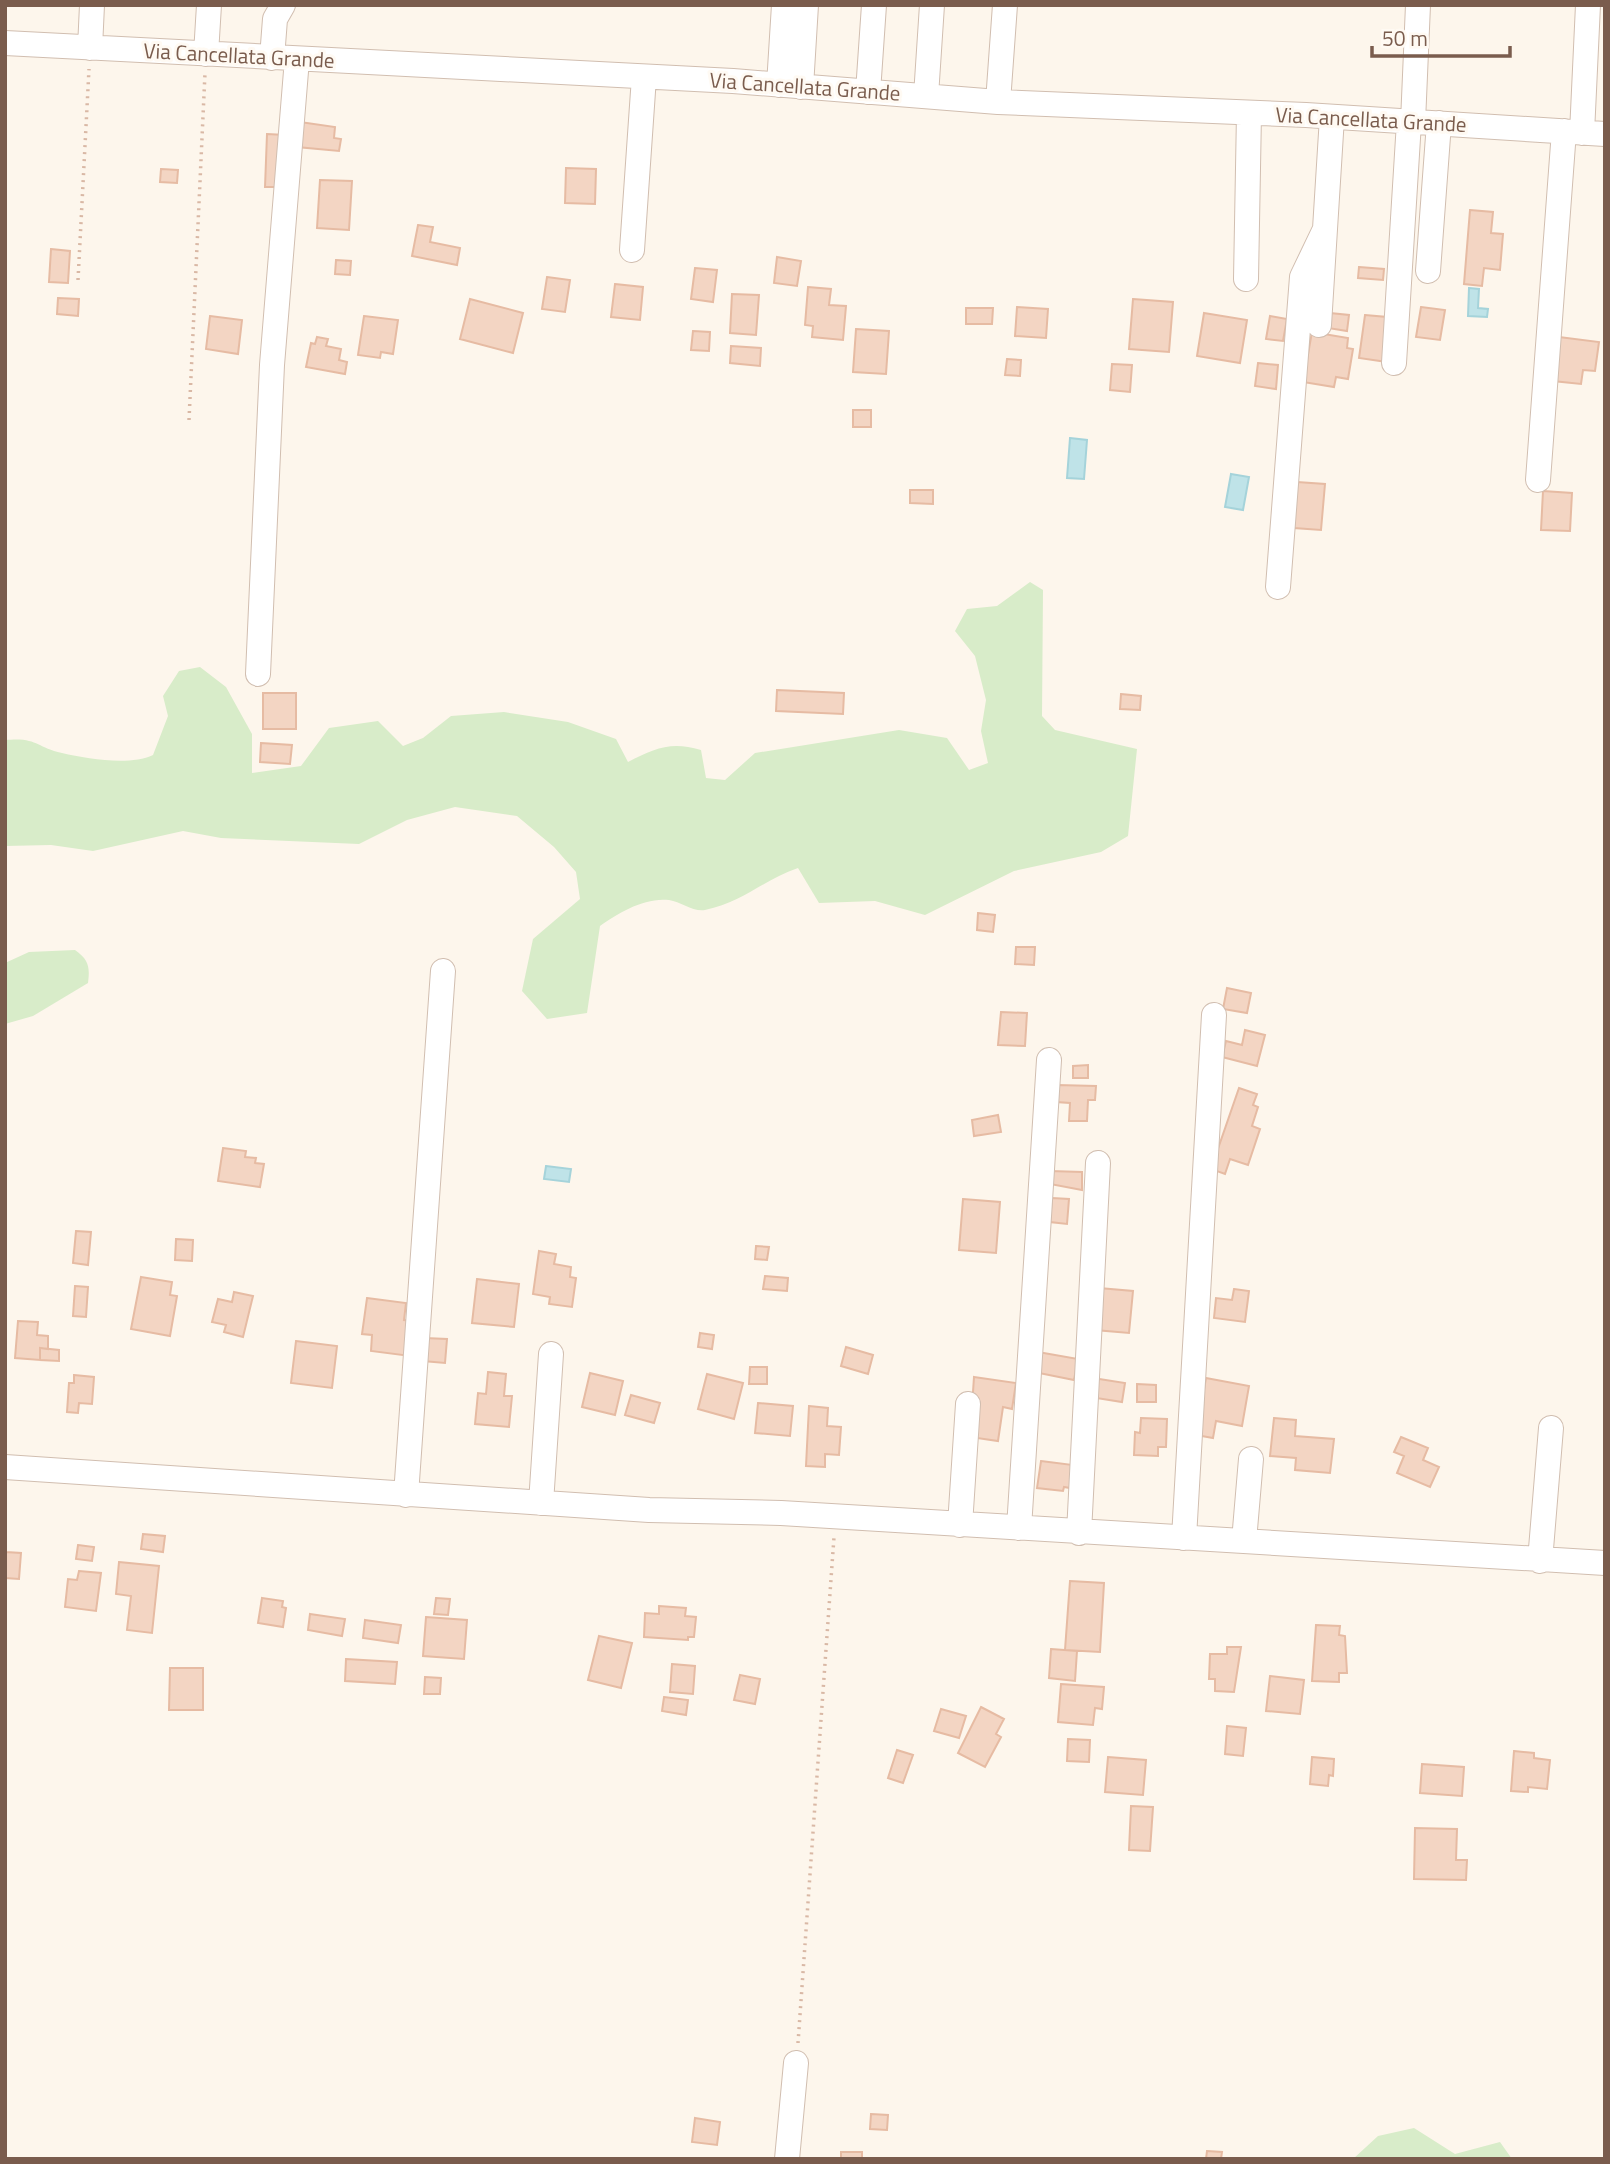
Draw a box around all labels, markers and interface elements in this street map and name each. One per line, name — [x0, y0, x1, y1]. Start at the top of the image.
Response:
scale bar — [1372, 14, 1510, 58]
text: 50 m — [1382, 22, 1428, 54]
street label: Via Cancellata Grande — [143, 34, 335, 76]
street label: Via Cancellata Grande — [709, 63, 902, 109]
street label: Via Cancellata Grande — [1275, 98, 1467, 140]

